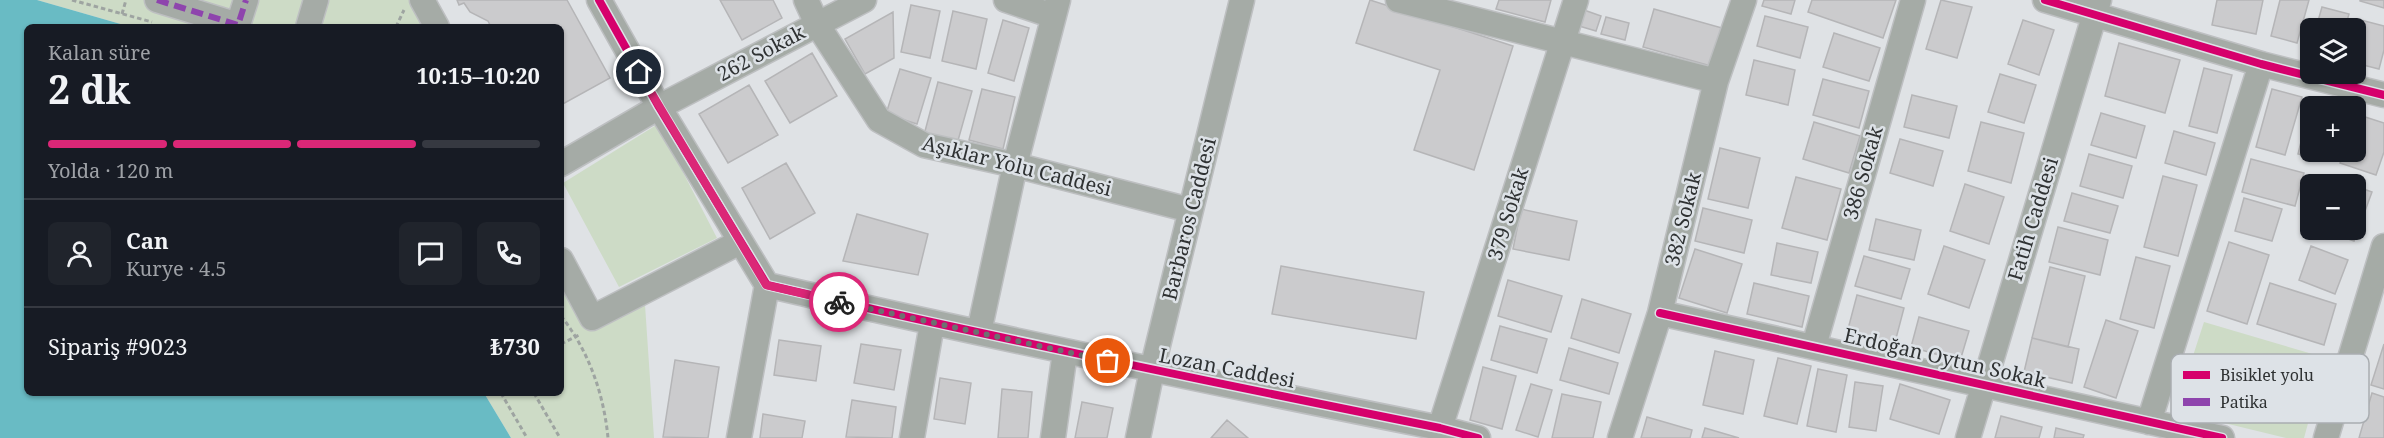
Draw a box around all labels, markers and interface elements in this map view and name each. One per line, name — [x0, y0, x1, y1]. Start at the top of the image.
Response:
street label: 262 Sokak — [712, 18, 810, 87]
map controls — [2300, 18, 2366, 240]
button: layers — [2300, 18, 2366, 84]
text: Kalan süre — [48, 39, 151, 66]
pin — [613, 46, 664, 97]
icon: home — [622, 55, 655, 88]
text: 10:15–10:20 — [416, 60, 540, 90]
text: 2 dk — [48, 62, 130, 115]
button: + — [2300, 96, 2366, 162]
street label: 386 Sokak — [1836, 123, 1889, 223]
street label: Aşıklar Yolu Caddesi — [920, 129, 1115, 202]
street label: Barbaros Caddesi — [1155, 134, 1222, 303]
street label: Fatih Caddesi — [2001, 153, 2064, 284]
text: Yolda · 120 m — [48, 157, 173, 184]
street label: 379 Sokak — [1481, 164, 1535, 264]
street label: 382 Sokak — [1658, 169, 1707, 269]
button: − — [2300, 174, 2366, 240]
button: person — [48, 222, 111, 285]
button: chat — [399, 222, 462, 285]
button: phone — [477, 222, 540, 285]
text: Can — [126, 225, 169, 255]
text: Kurye · 4.5 — [126, 255, 226, 282]
courier — [809, 272, 869, 332]
icon: bike — [823, 286, 856, 319]
street label: Erdoğan Oytun Sokak — [1841, 321, 2049, 394]
text: Sipariş #9023 — [48, 331, 187, 361]
text: ₺730 — [490, 331, 540, 361]
pin — [1082, 335, 1133, 386]
street label: Lozan Caddesi — [1157, 341, 1298, 394]
icon: bag — [1091, 344, 1124, 377]
legend — [2171, 354, 2369, 423]
text: Bisiklet yolu — [2220, 364, 2314, 386]
text: Patika — [2220, 391, 2268, 413]

